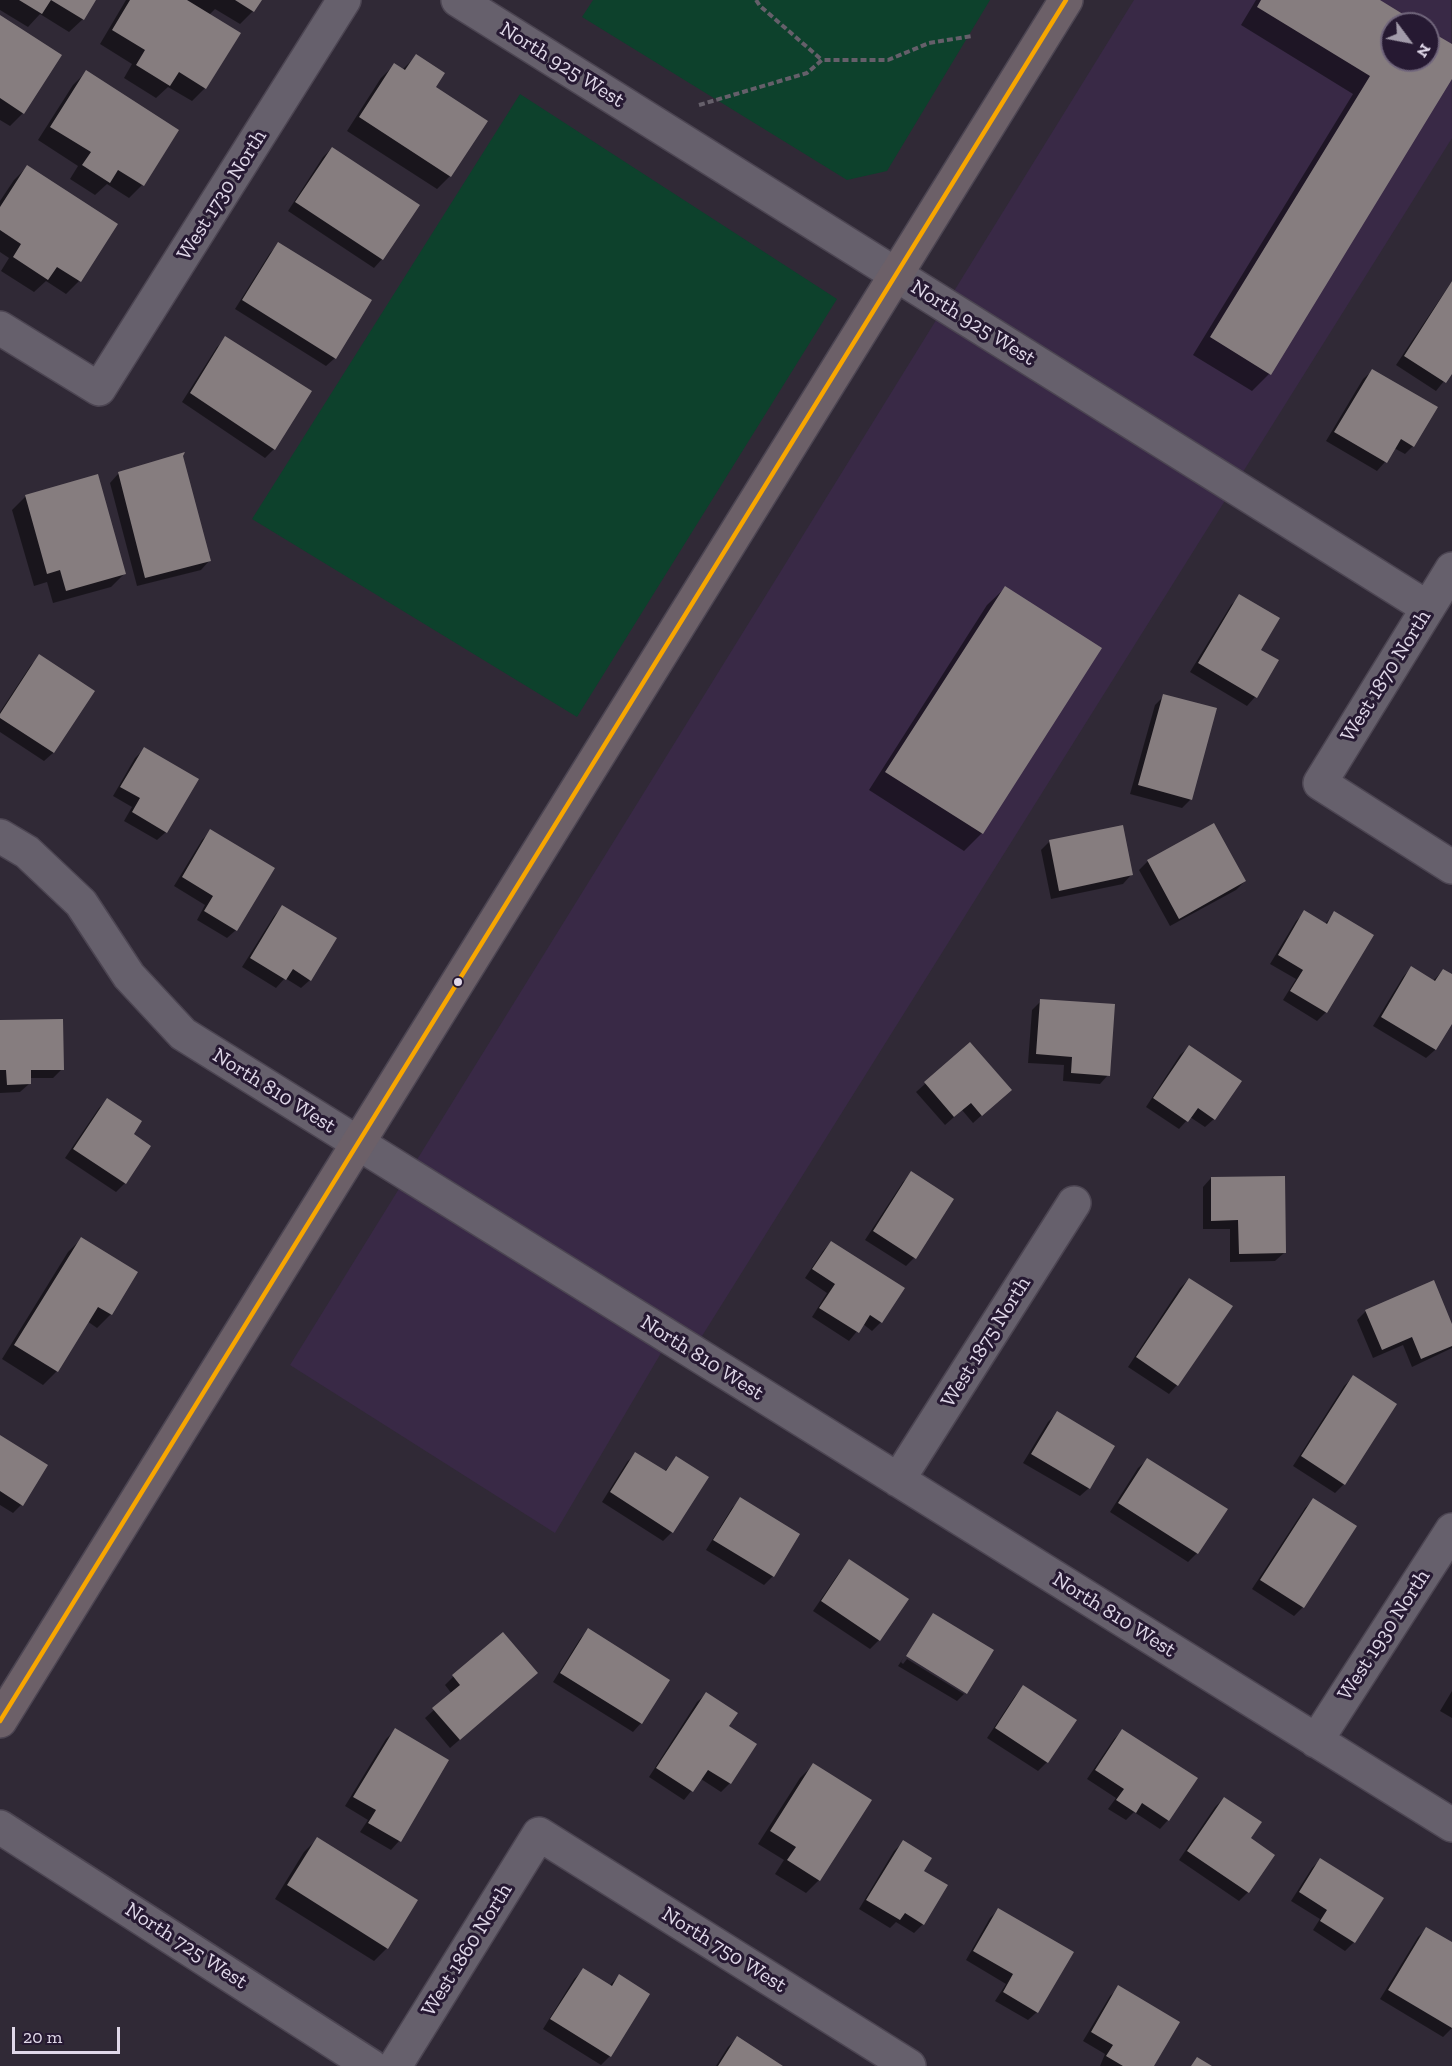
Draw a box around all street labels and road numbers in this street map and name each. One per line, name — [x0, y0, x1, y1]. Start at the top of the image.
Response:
street label: North 925 West — [495, 17, 629, 113]
street label: West 1730 North — [172, 125, 272, 265]
street label: North 925 West — [906, 275, 1040, 371]
street label: West 1870 North — [1335, 605, 1437, 747]
street label: North 810 West — [208, 1043, 340, 1139]
street label: West 1875 North — [936, 1272, 1036, 1412]
street label: North 810 West — [636, 1310, 768, 1406]
street label: West 1930 North — [1332, 1565, 1436, 1705]
street label: North 810 West — [1048, 1567, 1180, 1663]
street label: West 1860 North — [416, 1879, 518, 2021]
street label: North 725 West — [120, 1897, 252, 1995]
street label: North 750 West — [657, 1902, 791, 1998]

